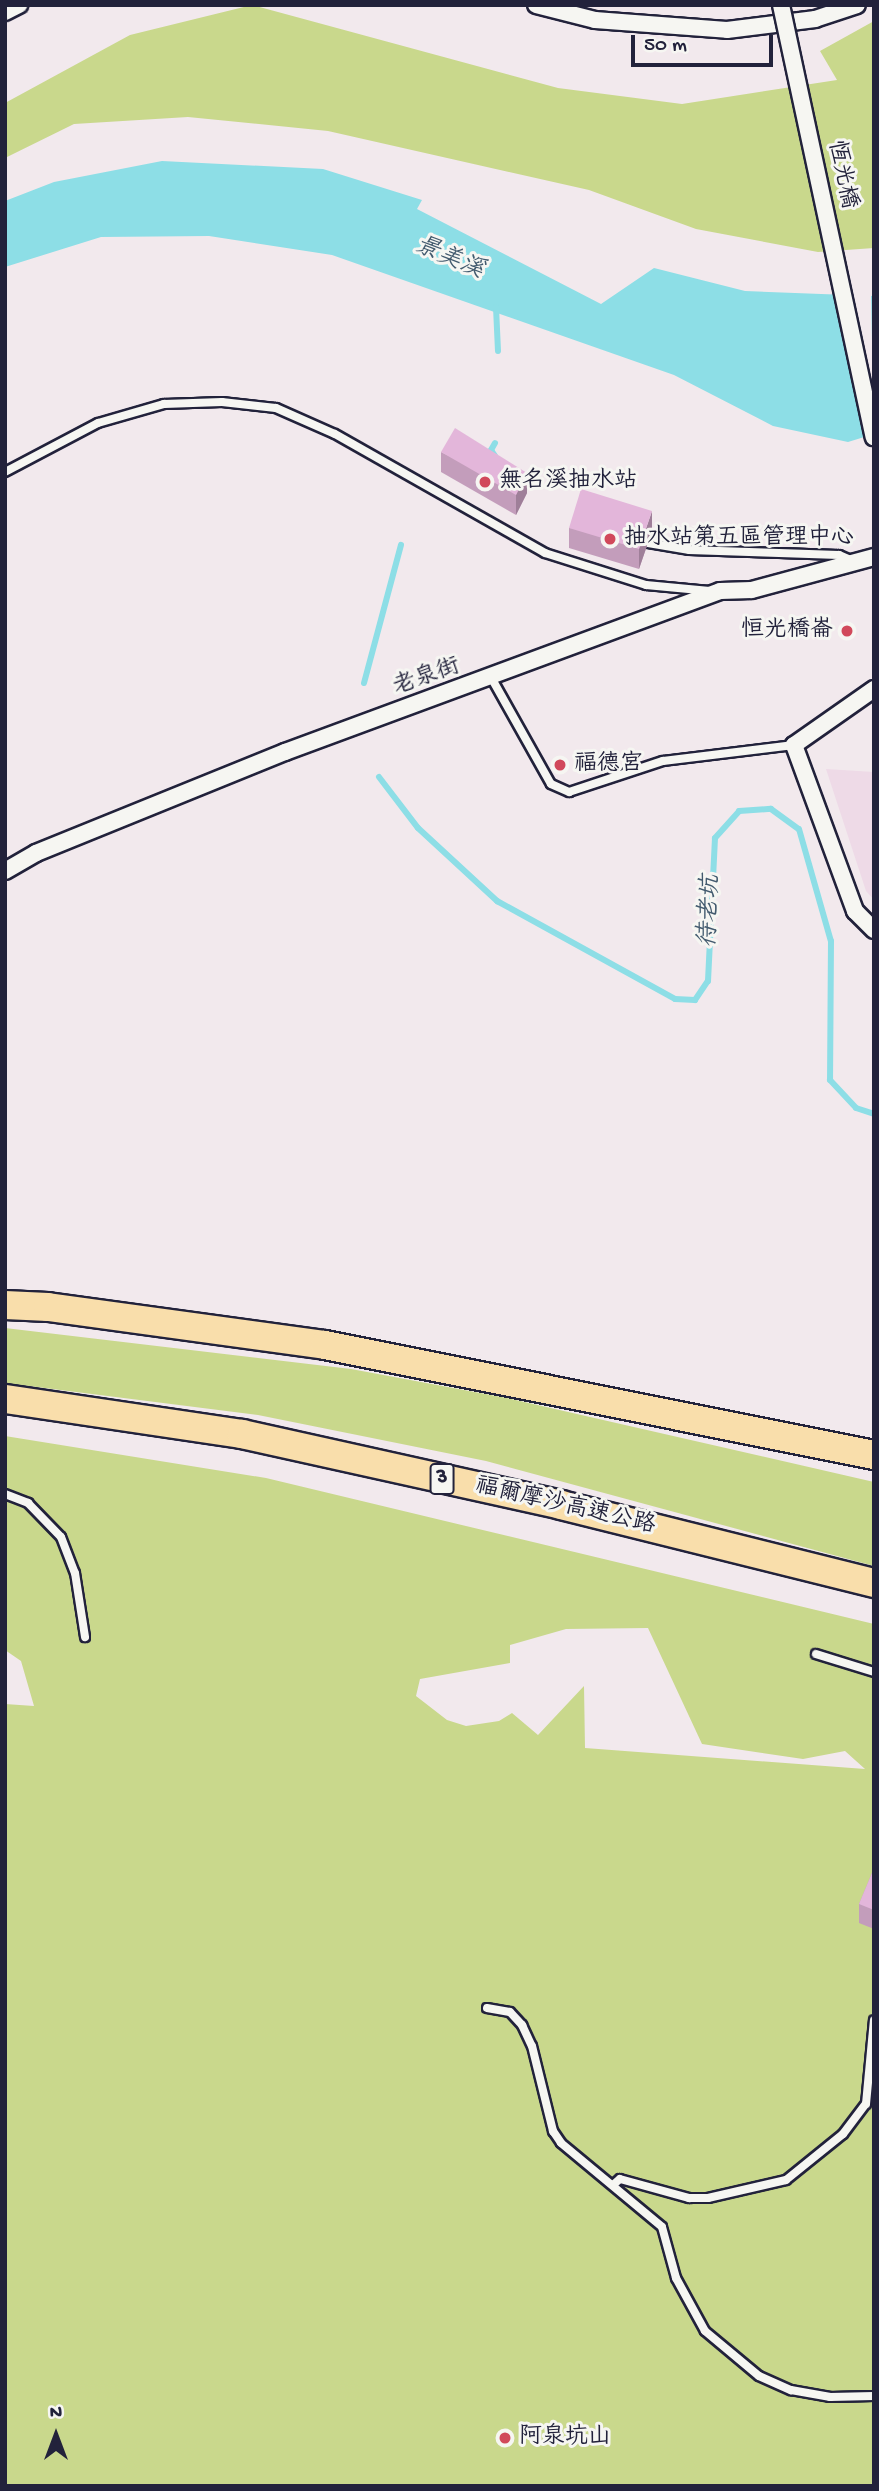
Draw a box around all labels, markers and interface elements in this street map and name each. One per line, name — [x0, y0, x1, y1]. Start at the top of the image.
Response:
scale bar — [634, 21, 776, 65]
text: 50 m — [644, 34, 687, 59]
street label: 恆光橋 — [820, 138, 862, 212]
water label: 景美溪 — [410, 232, 488, 286]
place label: 無名溪抽水站 — [499, 468, 637, 496]
marker: 無名溪抽水站 — [477, 474, 493, 490]
place label: 抽水站第五區管理中心 — [624, 525, 854, 553]
marker: 抽水站第五區管理中心 — [602, 531, 618, 547]
place label: 恒光橋崙 — [741, 617, 833, 645]
marker: 恒光橋崙 — [839, 623, 855, 639]
street label: 老泉街 — [390, 654, 464, 702]
place label: 福德宮 — [574, 751, 643, 779]
marker: 福德宮 — [552, 757, 568, 773]
water label: 待老坑 — [695, 874, 727, 948]
road number: 3 — [428, 1462, 456, 1496]
street label: 福爾摩沙高速公路 — [472, 1473, 658, 1541]
north arrow — [21, 2400, 91, 2470]
text: N — [50, 2402, 62, 2425]
place label: 阿泉坑山 — [519, 2424, 611, 2452]
marker: 阿泉坑山 — [497, 2430, 513, 2446]

